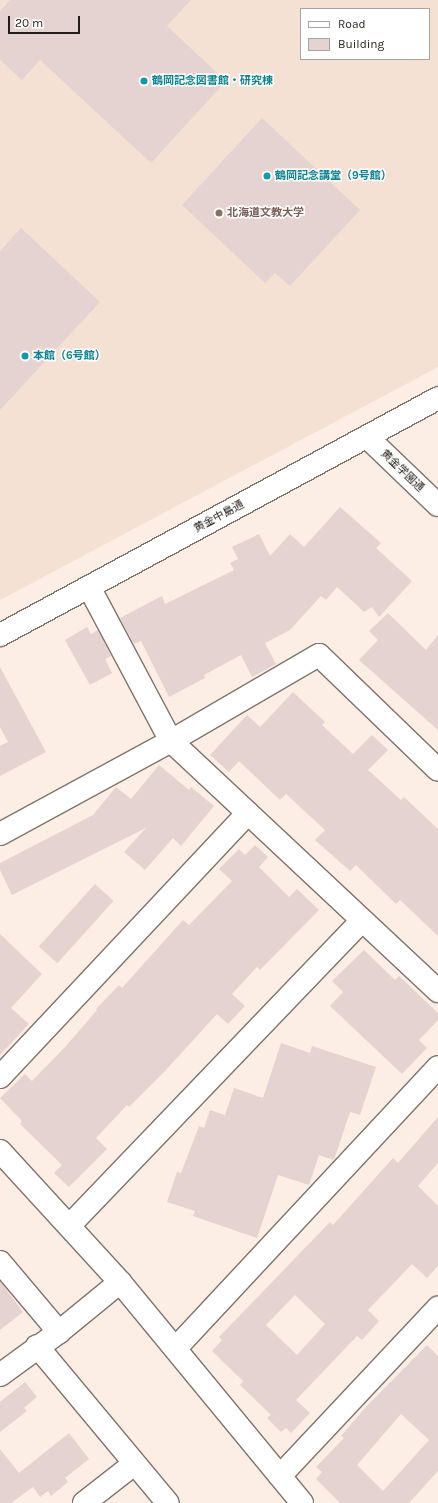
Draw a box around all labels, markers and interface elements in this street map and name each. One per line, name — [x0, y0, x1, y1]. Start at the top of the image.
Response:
scale bar — [10, 8, 82, 34]
legend — [300, 8, 430, 60]
text: 20 m — [15, 16, 43, 30]
text: Road — [338, 17, 366, 31]
text: Building — [338, 37, 384, 51]
place label: 鶴岡記念図書館・研究棟 — [152, 74, 273, 88]
marker: 鶴岡記念図書館・研究棟 — [139, 76, 149, 86]
place label: 鶴岡記念講堂（9号館） — [275, 169, 392, 183]
marker: 鶴岡記念講堂（9号館） — [262, 171, 272, 181]
place label: 北海道文教大学 — [227, 206, 304, 220]
marker: 北海道文教大学 — [214, 208, 224, 218]
place label: 本館（6号館） — [33, 349, 106, 363]
marker: 本館（6号館） — [20, 351, 30, 361]
street label: 黄金学園通 — [378, 447, 426, 495]
street label: 黄金中島通 — [192, 498, 246, 536]

